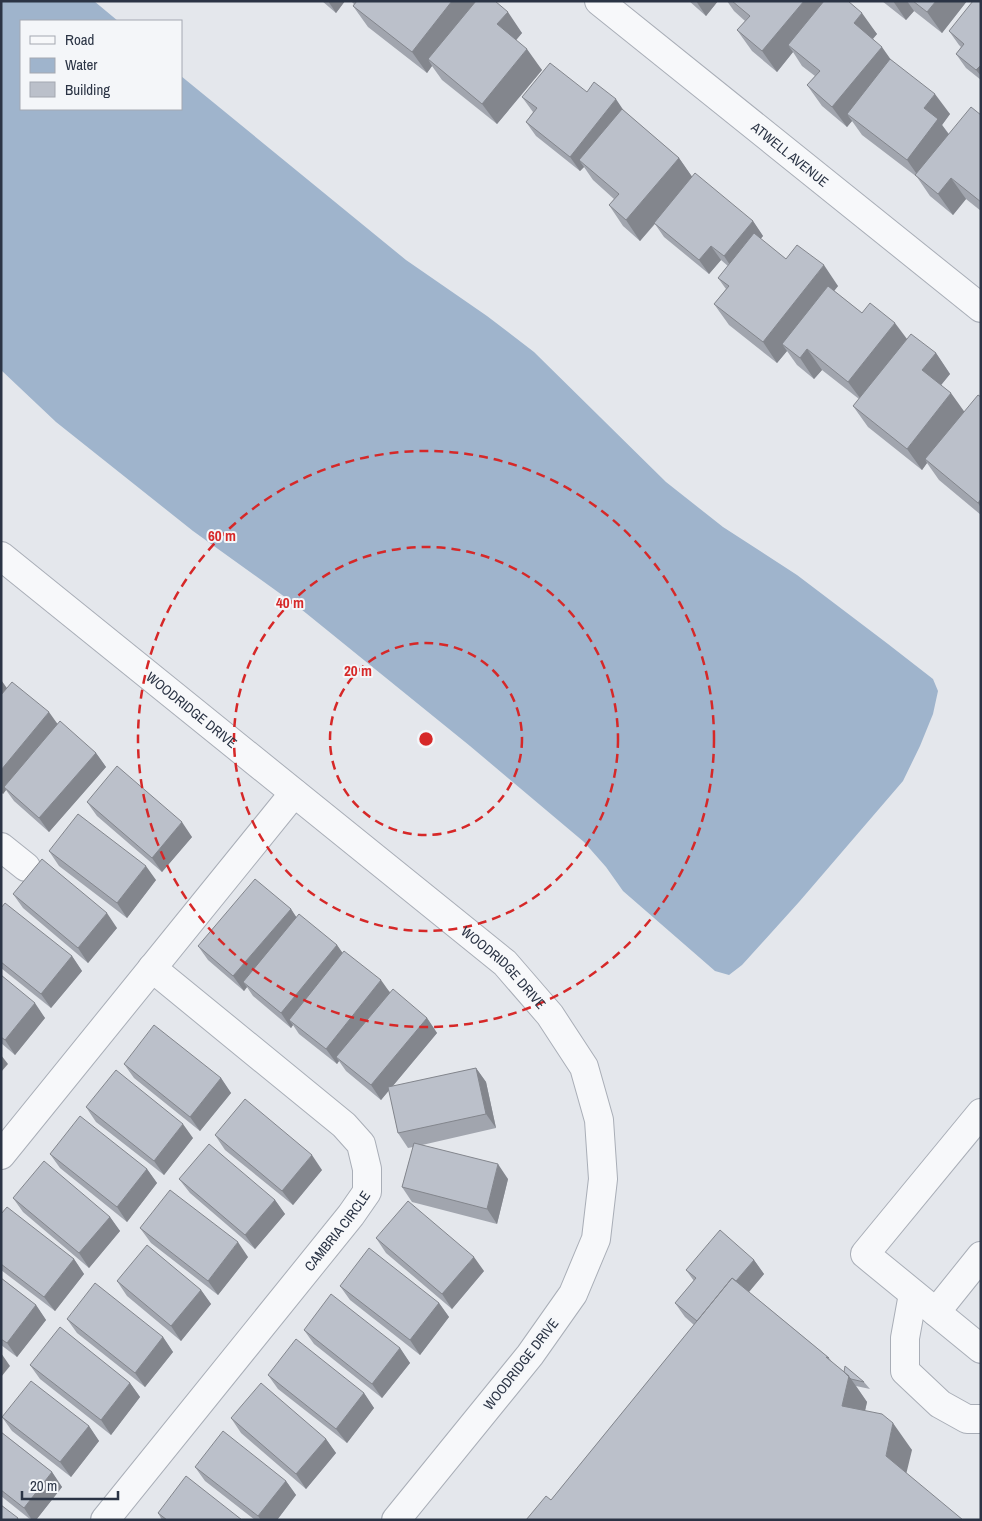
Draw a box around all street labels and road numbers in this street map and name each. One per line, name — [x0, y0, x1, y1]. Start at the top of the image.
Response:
street label: ATWELL AVENUE — [747, 117, 832, 191]
street label: WOODRIDGE DRIVE — [142, 668, 241, 752]
street label: WOODRIDGE DRIVE — [458, 922, 550, 1013]
street label: CAMBRIA CIRCLE — [300, 1187, 374, 1275]
street label: WOODRIDGE DRIVE — [480, 1314, 562, 1414]

